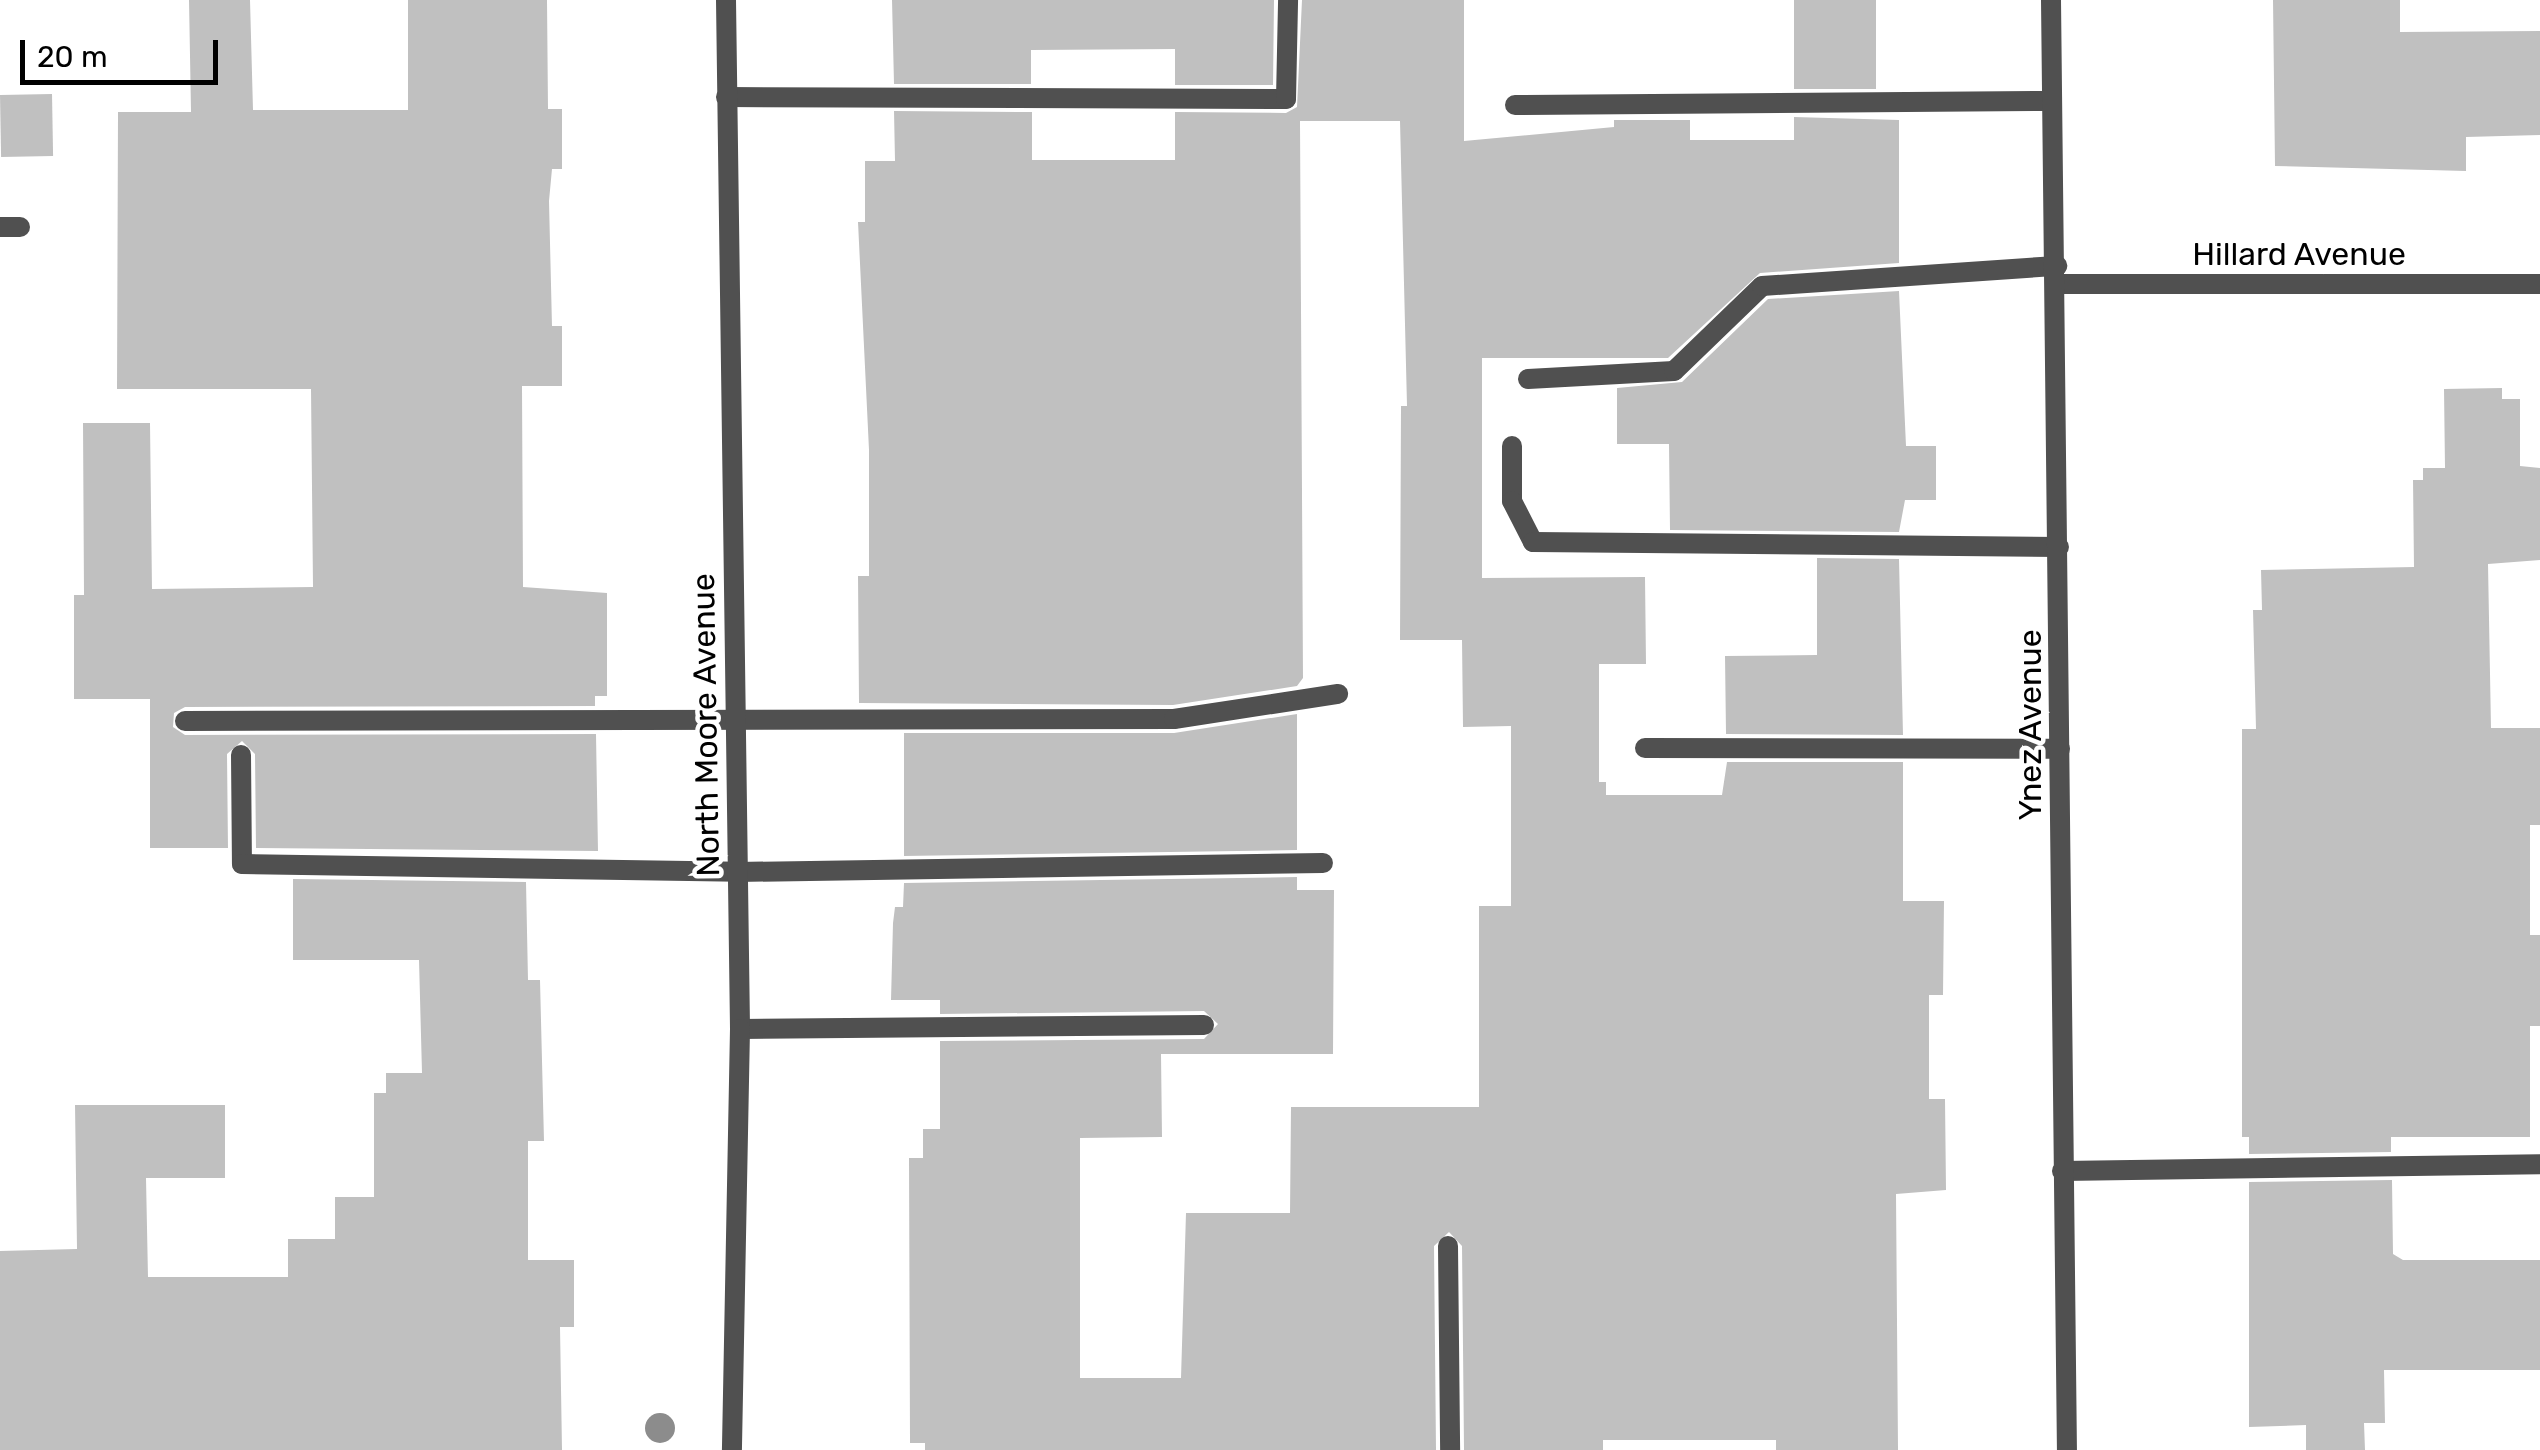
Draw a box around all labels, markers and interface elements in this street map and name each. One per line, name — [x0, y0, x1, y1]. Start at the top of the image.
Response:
scale bar — [25, 20, 222, 82]
text: 20 m — [37, 39, 108, 75]
street label: Hillard Avenue — [2192, 235, 2406, 273]
street label: North Moore Avenue — [684, 572, 728, 878]
street label: Ynez Avenue — [2011, 629, 2049, 821]

